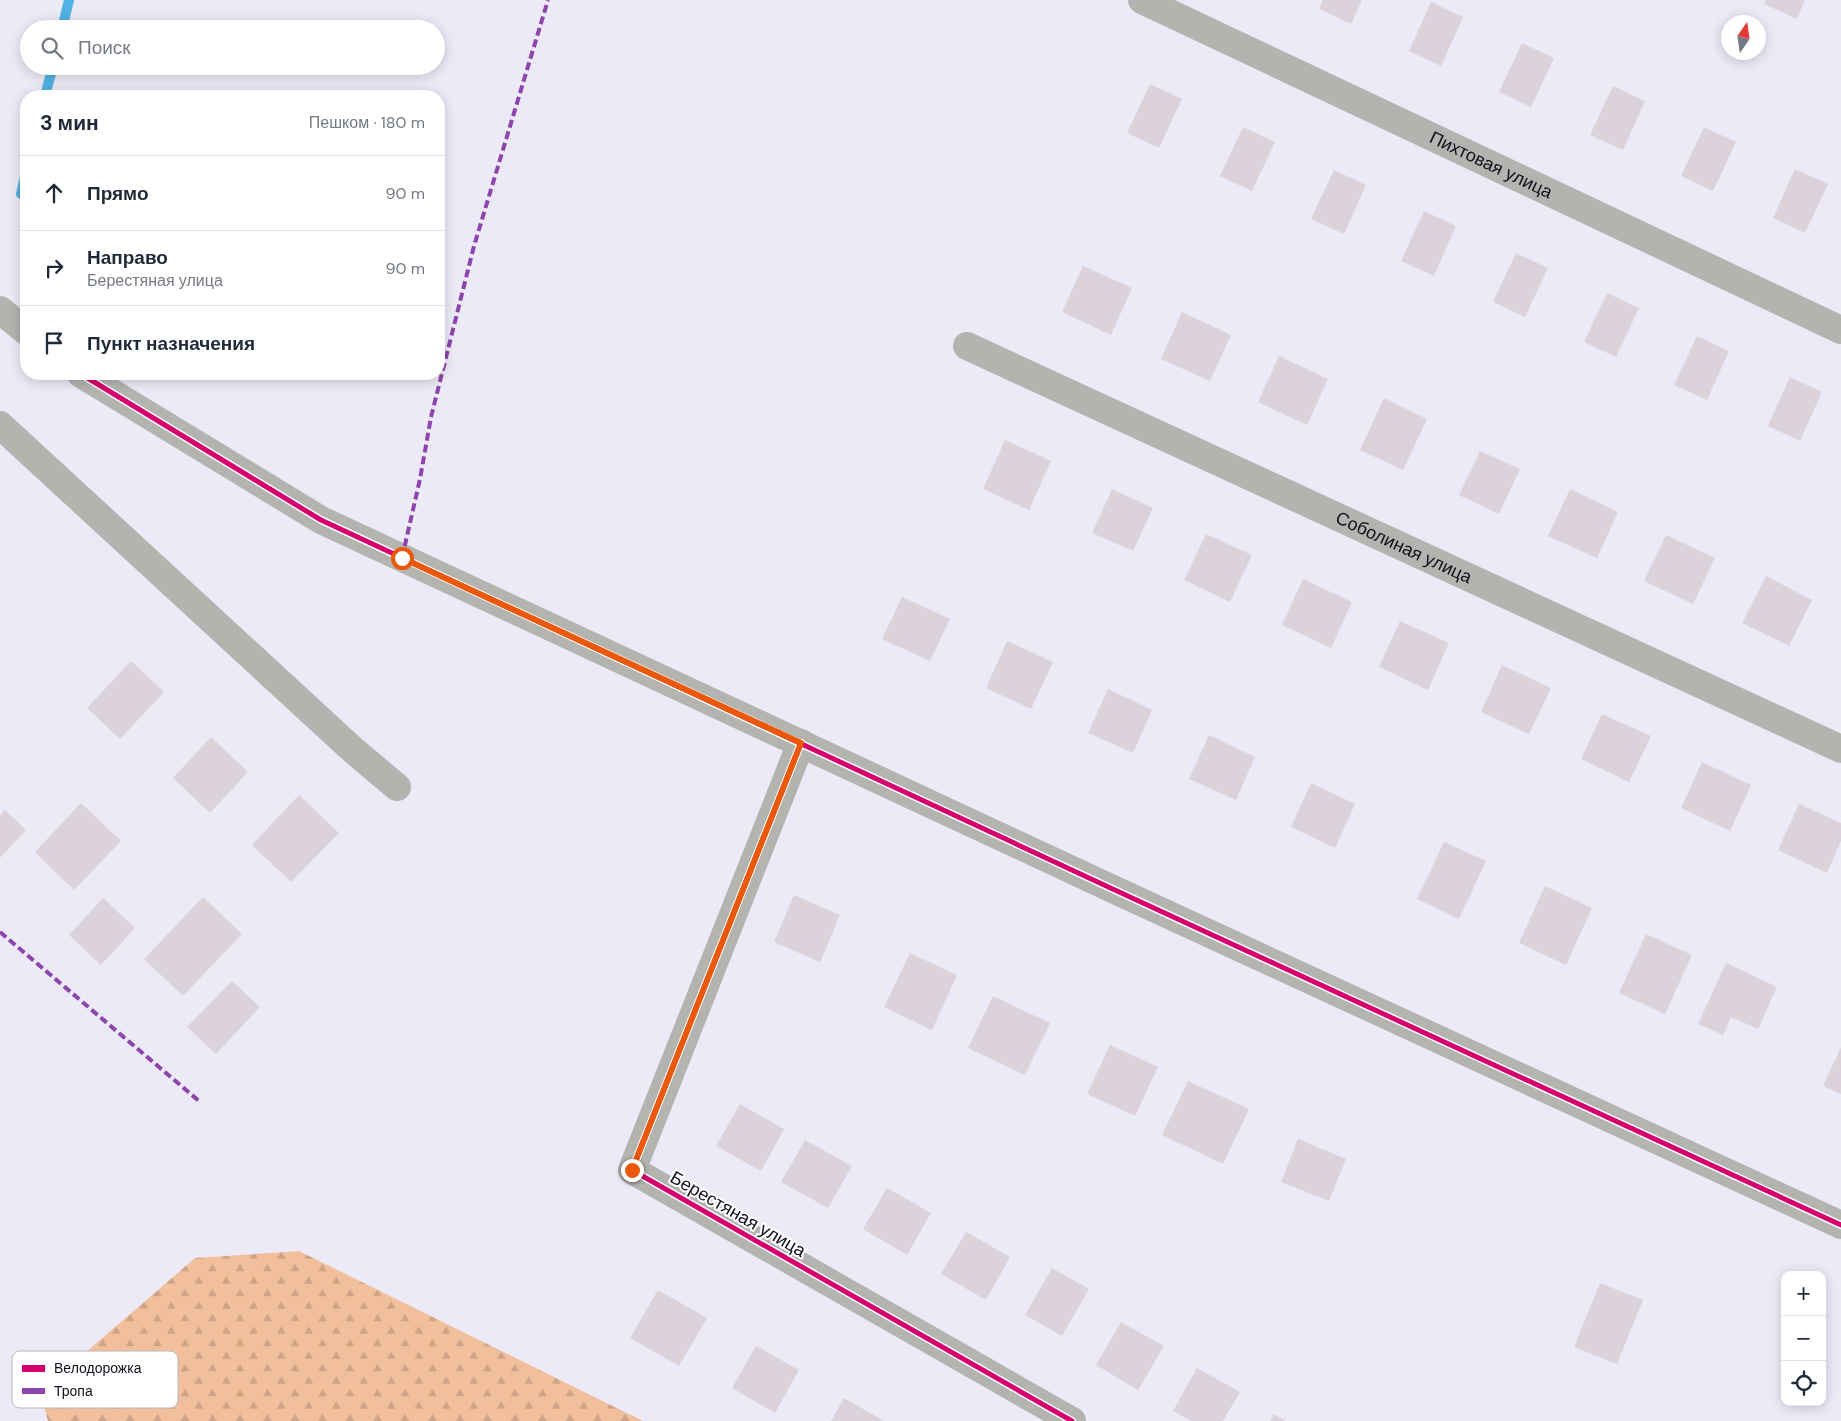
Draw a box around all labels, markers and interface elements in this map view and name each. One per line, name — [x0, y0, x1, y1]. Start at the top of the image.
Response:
north arrow — [1721, 15, 1766, 60]
search box — [20, 20, 445, 75]
icon: search — [38, 34, 66, 62]
text: Поиск — [78, 35, 131, 60]
text: 3 мин — [40, 109, 99, 137]
text: Пешком · 180 m — [309, 112, 425, 133]
street label: Пихтовая улица — [1426, 125, 1557, 205]
icon: ahead — [40, 179, 68, 207]
text: Прямо — [87, 181, 149, 206]
text: 90 m — [385, 183, 425, 204]
text: Направо — [87, 245, 168, 270]
icon: right — [40, 254, 68, 282]
text: 90 m — [385, 258, 425, 279]
text: Берестяная улица — [87, 270, 223, 291]
icon: arrive — [40, 329, 68, 357]
text: Пункт назначения — [87, 331, 255, 356]
street label: Соболиная улица — [1332, 506, 1477, 590]
route start — [391, 547, 414, 570]
route end — [621, 1159, 644, 1182]
street label: Берестяная улица — [666, 1165, 811, 1263]
map controls — [1781, 1271, 1826, 1406]
button: + — [1781, 1271, 1826, 1316]
button: − — [1781, 1316, 1826, 1361]
legend — [12, 1351, 178, 1408]
text: Велодорожка — [54, 1359, 142, 1377]
button: locate — [1781, 1361, 1826, 1406]
text: Тропа — [54, 1382, 93, 1400]

